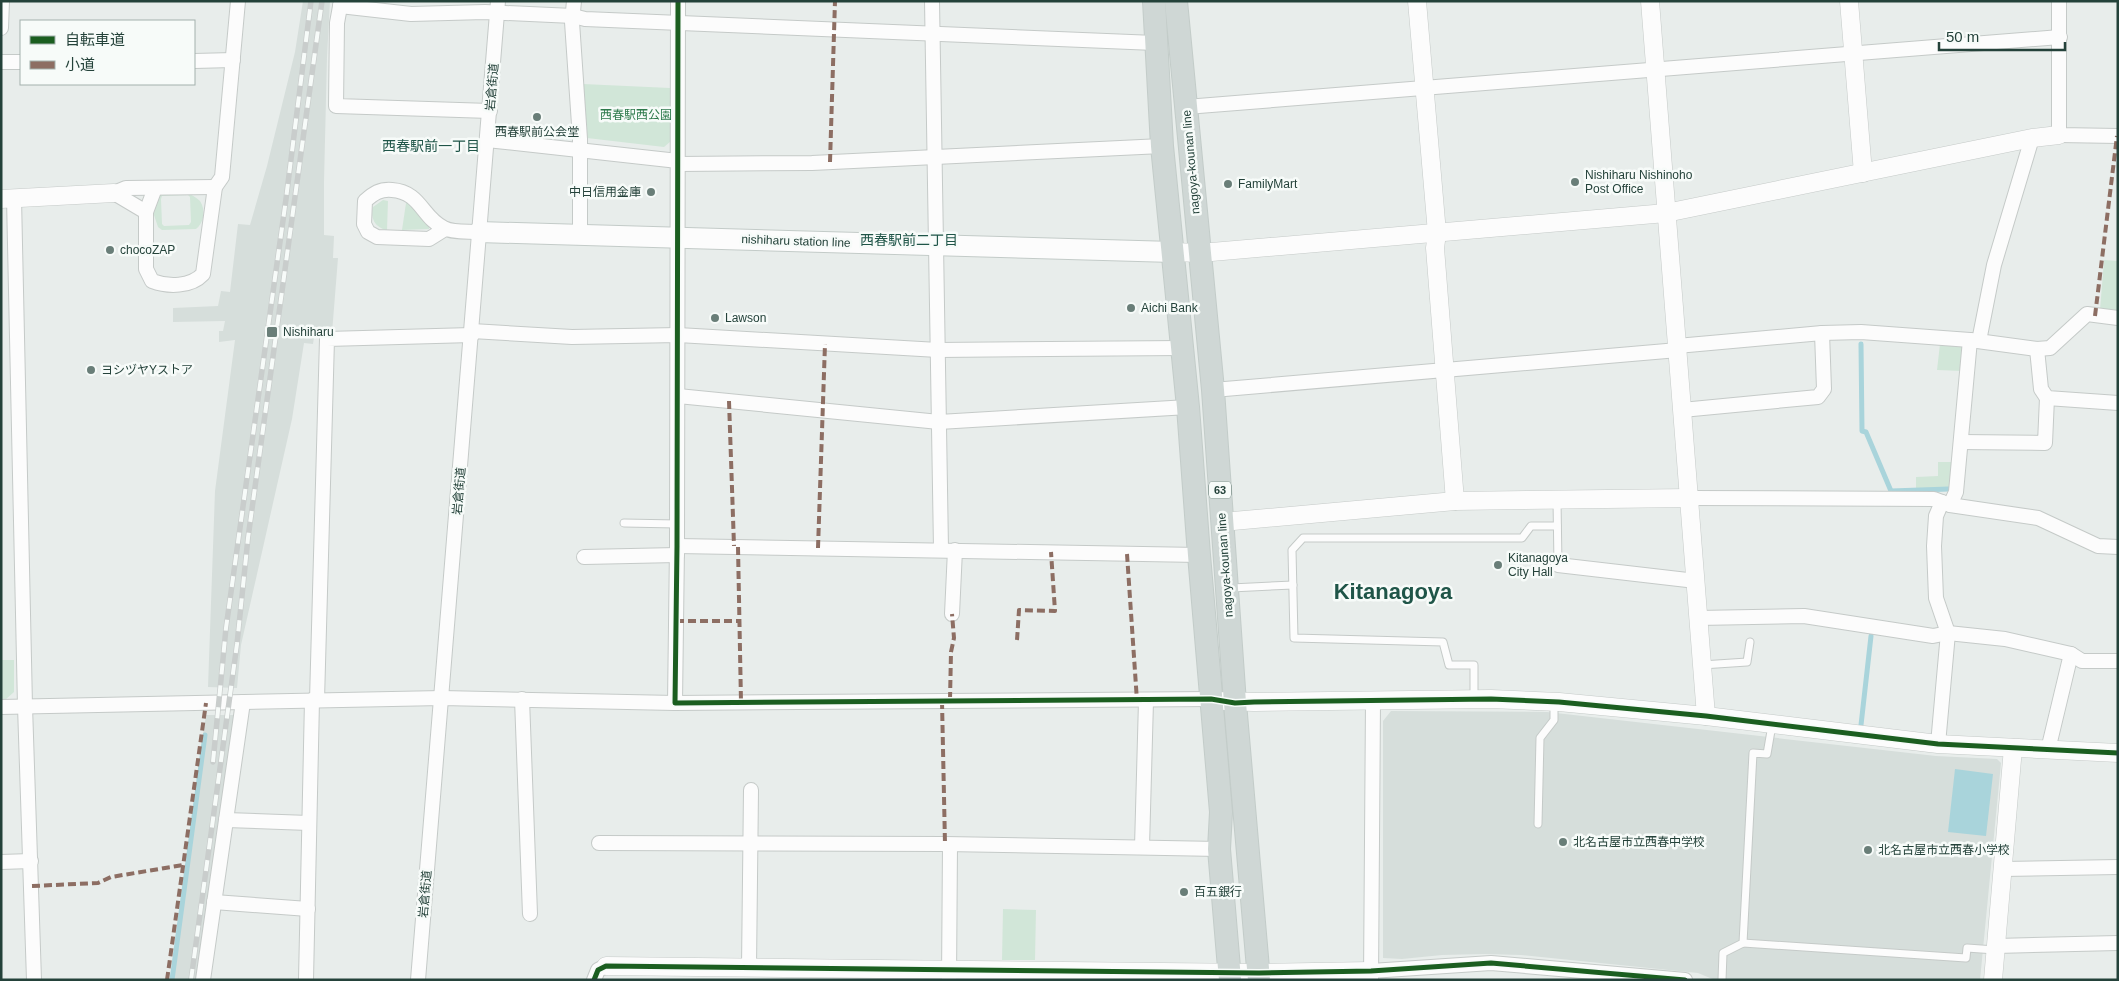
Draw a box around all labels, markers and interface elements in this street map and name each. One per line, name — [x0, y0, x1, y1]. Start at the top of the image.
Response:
legend — [20, 20, 195, 85]
scale bar — [1939, 20, 2065, 52]
text: 50 m — [1946, 28, 1979, 45]
text: 自転車道 — [65, 31, 125, 48]
text: 小道 — [65, 56, 95, 73]
street label: 岩倉街道 — [483, 62, 501, 112]
park label: 西春駅西公園 — [600, 108, 672, 122]
street label: nagoya-kounan line — [1179, 109, 1203, 215]
marker: 西春駅前公会堂 — [531, 111, 543, 123]
place label: 西春駅前公会堂 — [495, 125, 579, 139]
district label: 西春駅前一丁目 — [382, 138, 480, 154]
place label: Nishiharu Nishinoho Post Office — [1585, 168, 1693, 196]
marker: Nishiharu Nishinoho Post Office — [1569, 176, 1581, 188]
place label: FamilyMart — [1238, 177, 1298, 191]
marker: FamilyMart — [1222, 178, 1234, 190]
place label: 中日信用金庫 — [569, 185, 641, 199]
marker: 中日信用金庫 — [645, 186, 657, 198]
street label: nishiharu station line — [741, 232, 851, 250]
district label: 西春駅前二丁目 — [860, 232, 958, 248]
place label: chocoZAP — [120, 243, 175, 257]
marker: chocoZAP — [104, 244, 116, 256]
place label: Aichi Bank — [1141, 301, 1199, 315]
marker: Aichi Bank — [1125, 302, 1137, 314]
place label: Lawson — [725, 311, 766, 325]
marker: Lawson — [709, 312, 721, 324]
marker: Nishiharu — [265, 325, 279, 339]
place label: Nishiharu — [283, 325, 334, 339]
place label: ヨシヅヤYストア — [101, 363, 193, 377]
marker: ヨシヅヤYストア — [85, 364, 97, 376]
street label: 岩倉街道 — [450, 466, 468, 516]
road number: 63 — [1209, 482, 1231, 498]
street label: nagoya-kounan line — [1214, 512, 1236, 618]
place label: Kitanagoya City Hall — [1508, 551, 1568, 579]
marker: Kitanagoya City Hall — [1492, 559, 1504, 571]
district label: Kitanagoya — [1334, 579, 1453, 604]
place label: 北名古屋市立西春中学校 — [1573, 835, 1705, 849]
marker: 北名古屋市立西春中学校 — [1557, 836, 1569, 848]
place label: 北名古屋市立西春小学校 — [1878, 843, 2010, 857]
marker: 北名古屋市立西春小学校 — [1862, 844, 1874, 856]
street label: 岩倉街道 — [416, 869, 434, 919]
place label: 百五銀行 — [1194, 885, 1242, 899]
marker: 百五銀行 — [1178, 886, 1190, 898]

